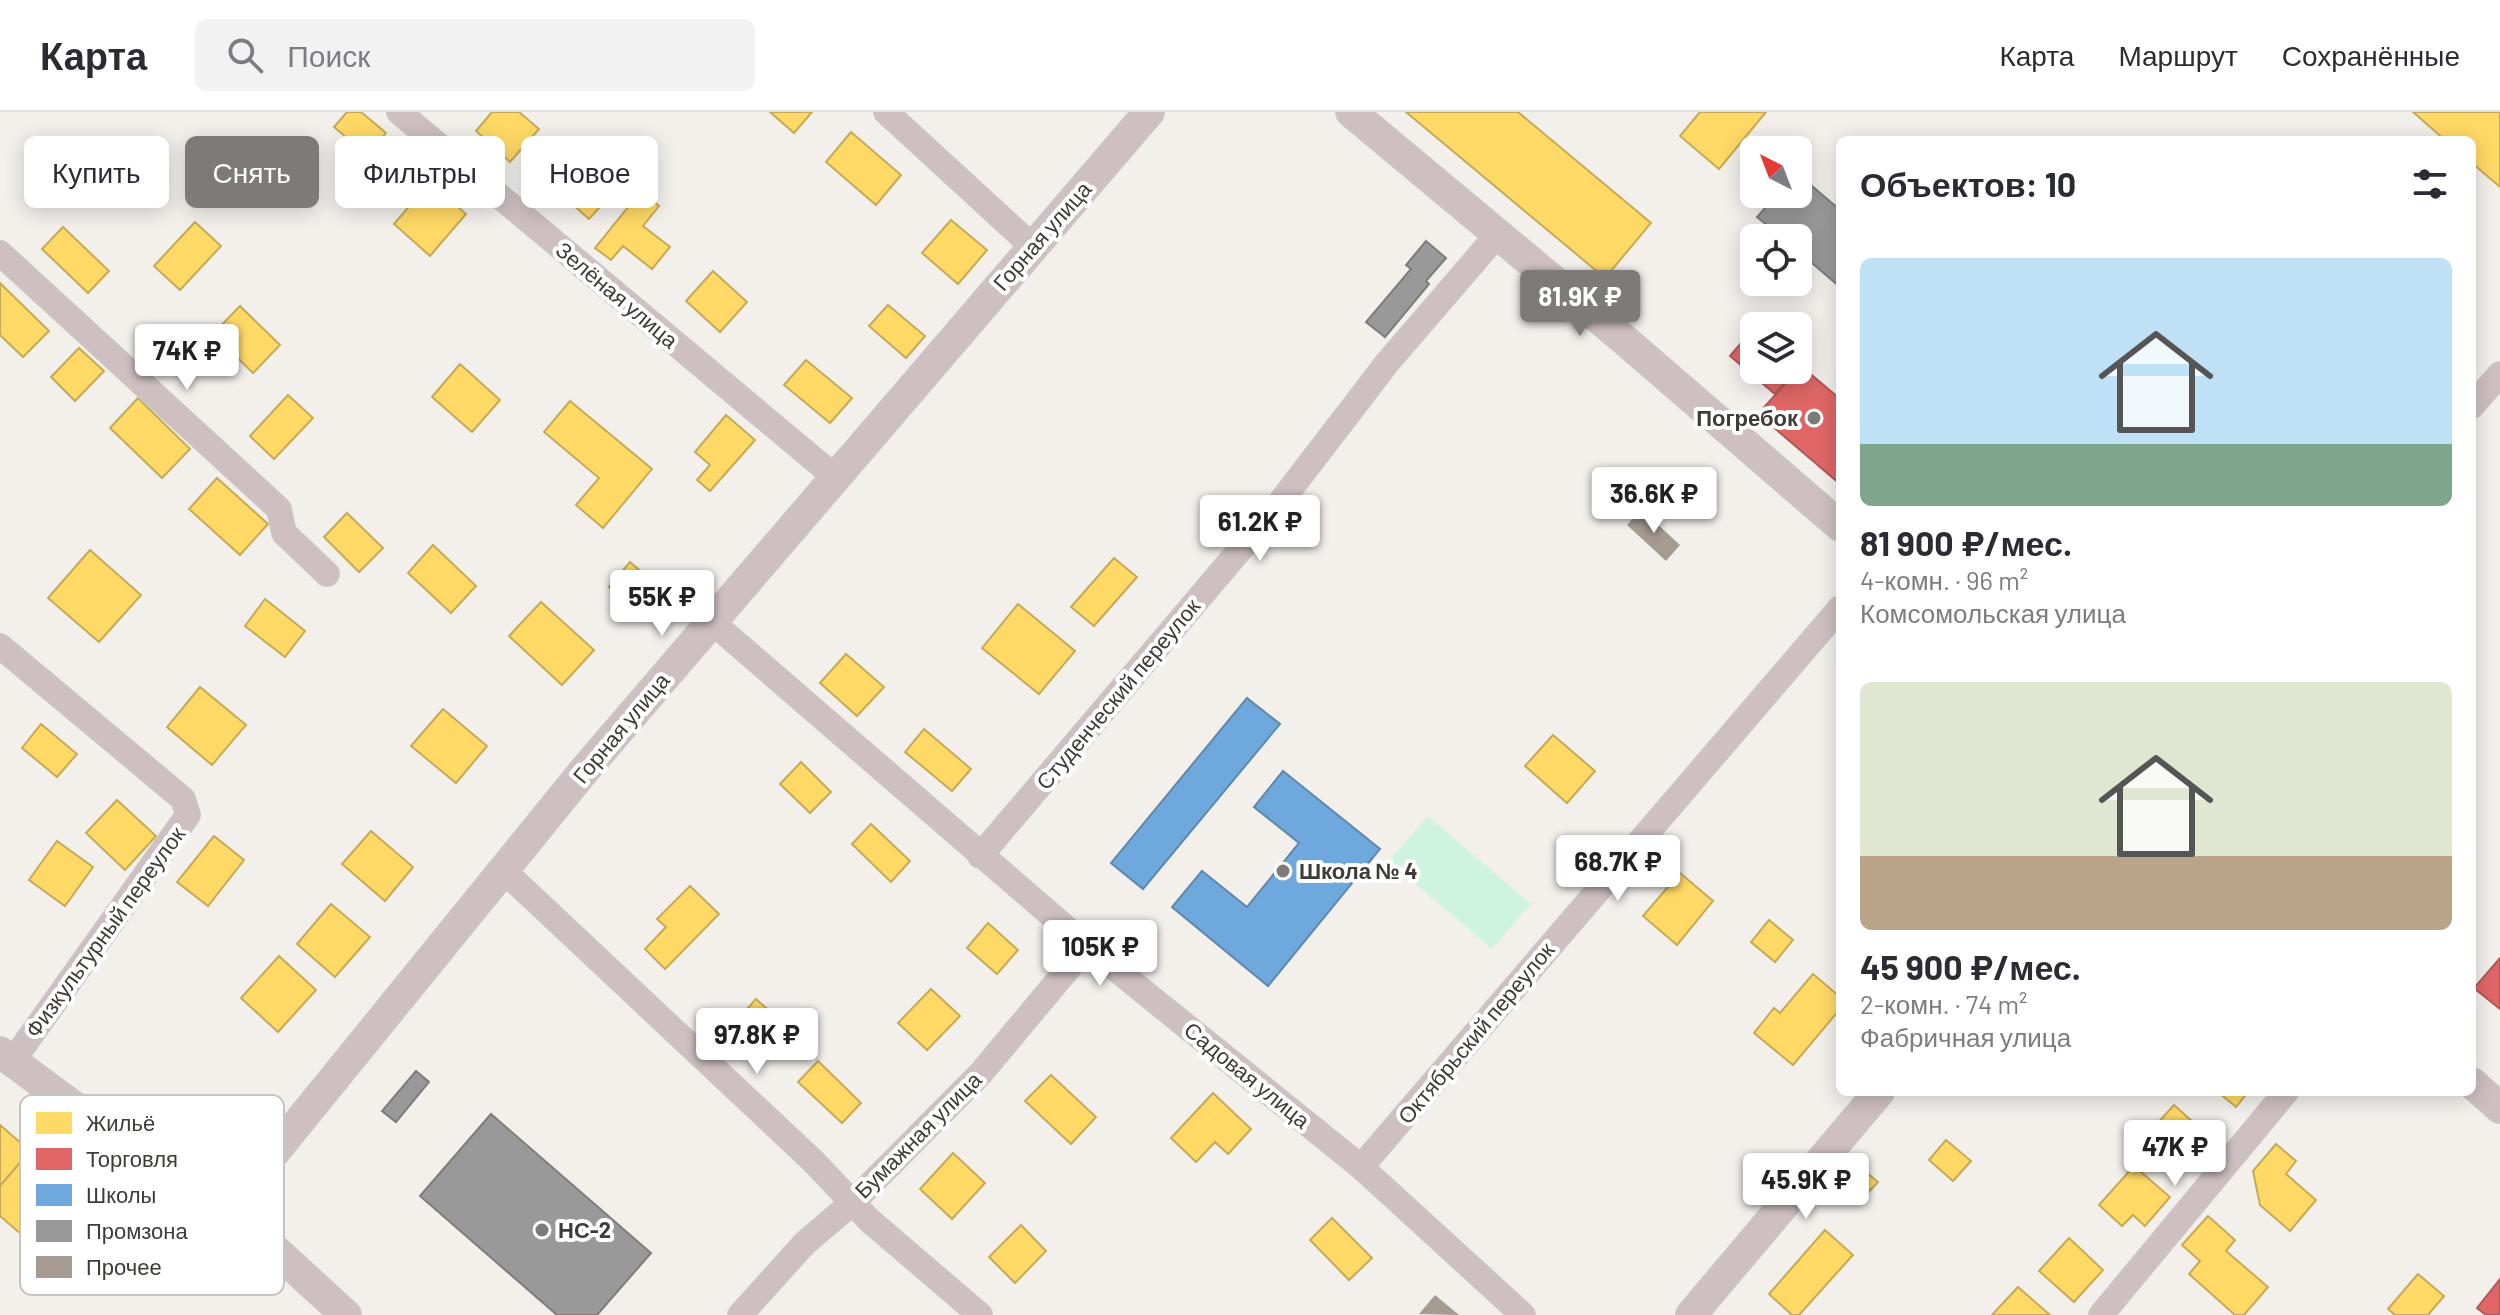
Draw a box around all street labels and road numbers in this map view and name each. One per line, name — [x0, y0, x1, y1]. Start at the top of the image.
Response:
street label: Горная улица — [987, 175, 1097, 296]
street label: Зелёная улица — [551, 236, 684, 354]
street label: Студенческий переулок — [1030, 592, 1206, 795]
street label: Горная улица — [567, 666, 675, 788]
street label: Физкультурный переулок — [19, 821, 190, 1042]
street label: Октябрьский переулок — [1392, 936, 1560, 1129]
street label: Садовая улица — [1179, 1016, 1316, 1134]
street label: Бумажная улица — [849, 1065, 987, 1204]

